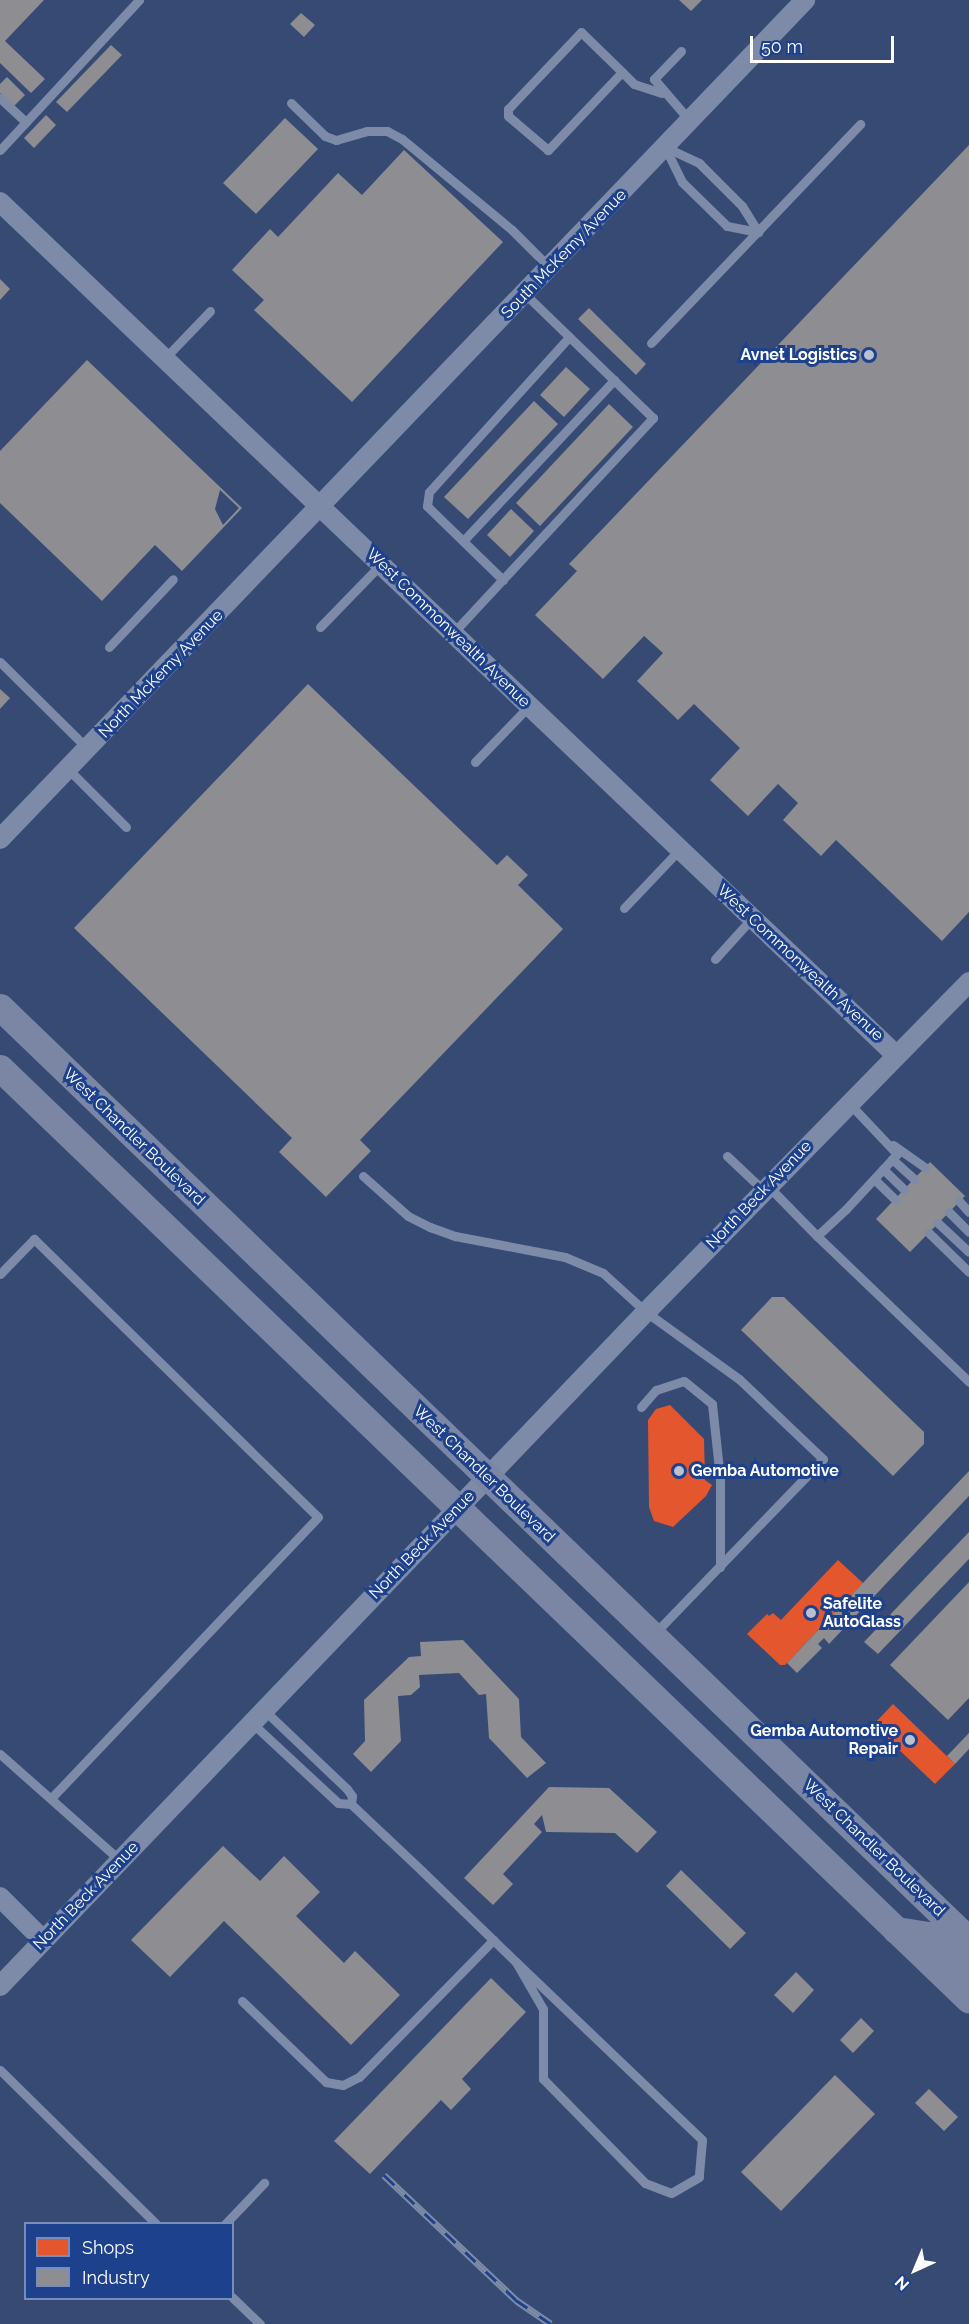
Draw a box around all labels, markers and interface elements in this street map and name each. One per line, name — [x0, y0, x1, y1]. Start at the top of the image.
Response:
scale bar — [753, 24, 897, 62]
text: 50 m — [761, 36, 803, 57]
street label: South McKemy Avenue — [497, 185, 631, 323]
place label: Avnet Logistics — [741, 345, 857, 365]
marker: Avnet Logistics — [862, 348, 876, 362]
street label: West Commonwealth Avenue — [362, 544, 534, 712]
street label: North McKemy Avenue — [95, 606, 227, 742]
street label: West Commonwealth Avenue — [713, 881, 887, 1045]
street label: West Chandler Boulevard — [59, 1064, 209, 1210]
street label: North Beck Avenue — [702, 1137, 816, 1253]
street label: West Chandler Boulevard — [409, 1401, 559, 1547]
place label: Gemba Automotive — [691, 1461, 839, 1481]
marker: Gemba Automotive — [672, 1464, 686, 1478]
street label: North Beck Avenue — [365, 1487, 479, 1603]
place label: Safelite AutoGlass — [823, 1594, 901, 1632]
marker: Safelite AutoGlass — [804, 1606, 818, 1620]
place label: Gemba Automotive Repair — [750, 1721, 898, 1759]
marker: Gemba Automotive Repair — [903, 1733, 917, 1747]
street label: West Chandler Boulevard — [799, 1775, 949, 1921]
street label: North Beck Avenue — [29, 1838, 143, 1954]
legend — [24, 2222, 234, 2300]
text: Shops — [82, 2237, 134, 2258]
north arrow — [885, 2240, 945, 2300]
text: Industry — [82, 2267, 150, 2288]
text: N — [891, 2272, 913, 2294]

